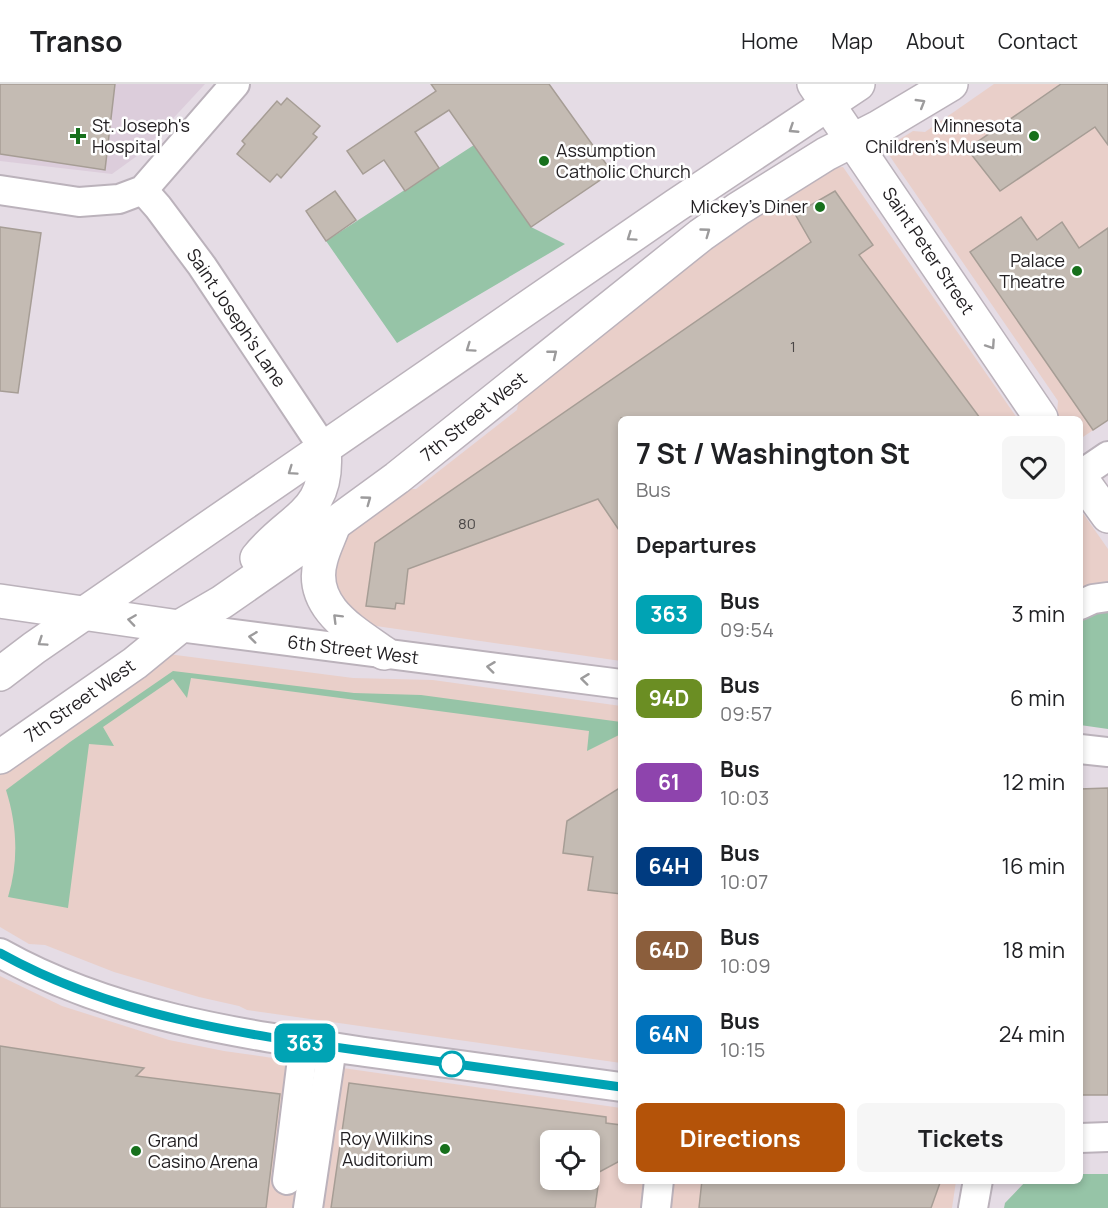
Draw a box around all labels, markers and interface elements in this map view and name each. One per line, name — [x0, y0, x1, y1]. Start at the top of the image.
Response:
text: Transo — [30, 22, 123, 60]
text: Home — [741, 27, 798, 55]
text: Map — [831, 27, 873, 55]
text: About — [906, 27, 965, 55]
text: Contact — [998, 27, 1078, 55]
one-way arrow — [915, 98, 925, 110]
place label: St. Joseph's Hospital — [92, 113, 190, 158]
place label: Minnesota Children's Museum — [865, 113, 1022, 158]
one-way arrow — [789, 122, 800, 133]
marker: St. Joseph's Hospital — [69, 127, 87, 145]
marker: Minnesota Children's Museum — [1027, 129, 1041, 143]
place label: Assumption Catholic Church — [556, 138, 691, 183]
marker: Assumption Catholic Church — [537, 154, 551, 168]
street label: Saint Peter Street — [877, 182, 980, 319]
place label: Mickey's Diner — [691, 194, 808, 218]
marker: Mickey's Diner — [813, 200, 827, 214]
one-way arrow — [699, 228, 710, 239]
one-way arrow — [626, 230, 637, 241]
street label: Saint Joseph's Lane — [181, 243, 292, 391]
place label: Palace Theatre — [999, 248, 1065, 293]
marker: Palace Theatre — [1070, 264, 1084, 278]
house number: 1 — [790, 336, 796, 357]
one-way arrow — [984, 338, 995, 349]
one-way arrow — [466, 341, 477, 352]
one-way arrow — [546, 350, 557, 361]
street label: 7th Street West — [415, 366, 531, 466]
text: 7 St / Washington St — [636, 434, 910, 472]
button: heart — [1002, 436, 1065, 499]
one-way arrow — [288, 464, 299, 475]
text: Bus — [636, 476, 671, 503]
one-way arrow — [360, 496, 371, 507]
house number: 80 — [458, 513, 476, 534]
text: Departures — [636, 530, 756, 560]
text: Bus — [720, 586, 760, 616]
text: 3 min — [1012, 599, 1065, 629]
text: 363 — [650, 600, 688, 628]
one-way arrow — [128, 614, 137, 626]
one-way arrow — [334, 614, 345, 625]
text: 09:54 — [720, 616, 774, 643]
street label: 6th Street West — [286, 629, 420, 669]
one-way arrow — [249, 631, 258, 644]
one-way arrow — [38, 635, 48, 647]
street label: 7th Street West — [19, 653, 140, 747]
one-way arrow — [487, 661, 496, 674]
text: Bus — [720, 670, 760, 700]
one-way arrow — [581, 673, 590, 686]
text: 6 min — [1010, 683, 1065, 713]
text: 94D — [649, 684, 689, 712]
text: 09:57 — [720, 700, 772, 727]
text: Bus — [720, 754, 760, 784]
text: 12 min — [1003, 767, 1065, 797]
text: 61 — [658, 768, 680, 796]
text: 10:03 — [720, 784, 769, 811]
text: Bus — [720, 838, 760, 868]
text: 16 min — [1002, 851, 1065, 881]
text: 64H — [649, 852, 689, 880]
text: 10:07 — [720, 868, 768, 895]
text: Bus — [720, 922, 760, 952]
text: 18 min — [1002, 935, 1065, 965]
text: 64D — [649, 936, 689, 964]
text: 10:09 — [720, 952, 771, 979]
text: Bus — [720, 1006, 760, 1036]
text: 24 min — [999, 1019, 1065, 1049]
text: 64N — [649, 1020, 689, 1048]
line badge: 363 — [270, 1024, 340, 1062]
text: 363 — [286, 1029, 324, 1057]
text: 10:15 — [720, 1036, 765, 1063]
unlabelled marker — [439, 1051, 465, 1077]
button: Directions — [636, 1103, 845, 1172]
button: Tickets — [857, 1103, 1065, 1172]
place label: Roy Wilkins Auditorium — [340, 1126, 433, 1171]
place label: Grand Casino Arena — [148, 1128, 258, 1173]
map controls — [540, 1130, 600, 1190]
button: locate — [540, 1130, 600, 1190]
marker: Roy Wilkins Auditorium — [438, 1142, 452, 1156]
marker: Grand Casino Arena — [129, 1144, 143, 1158]

